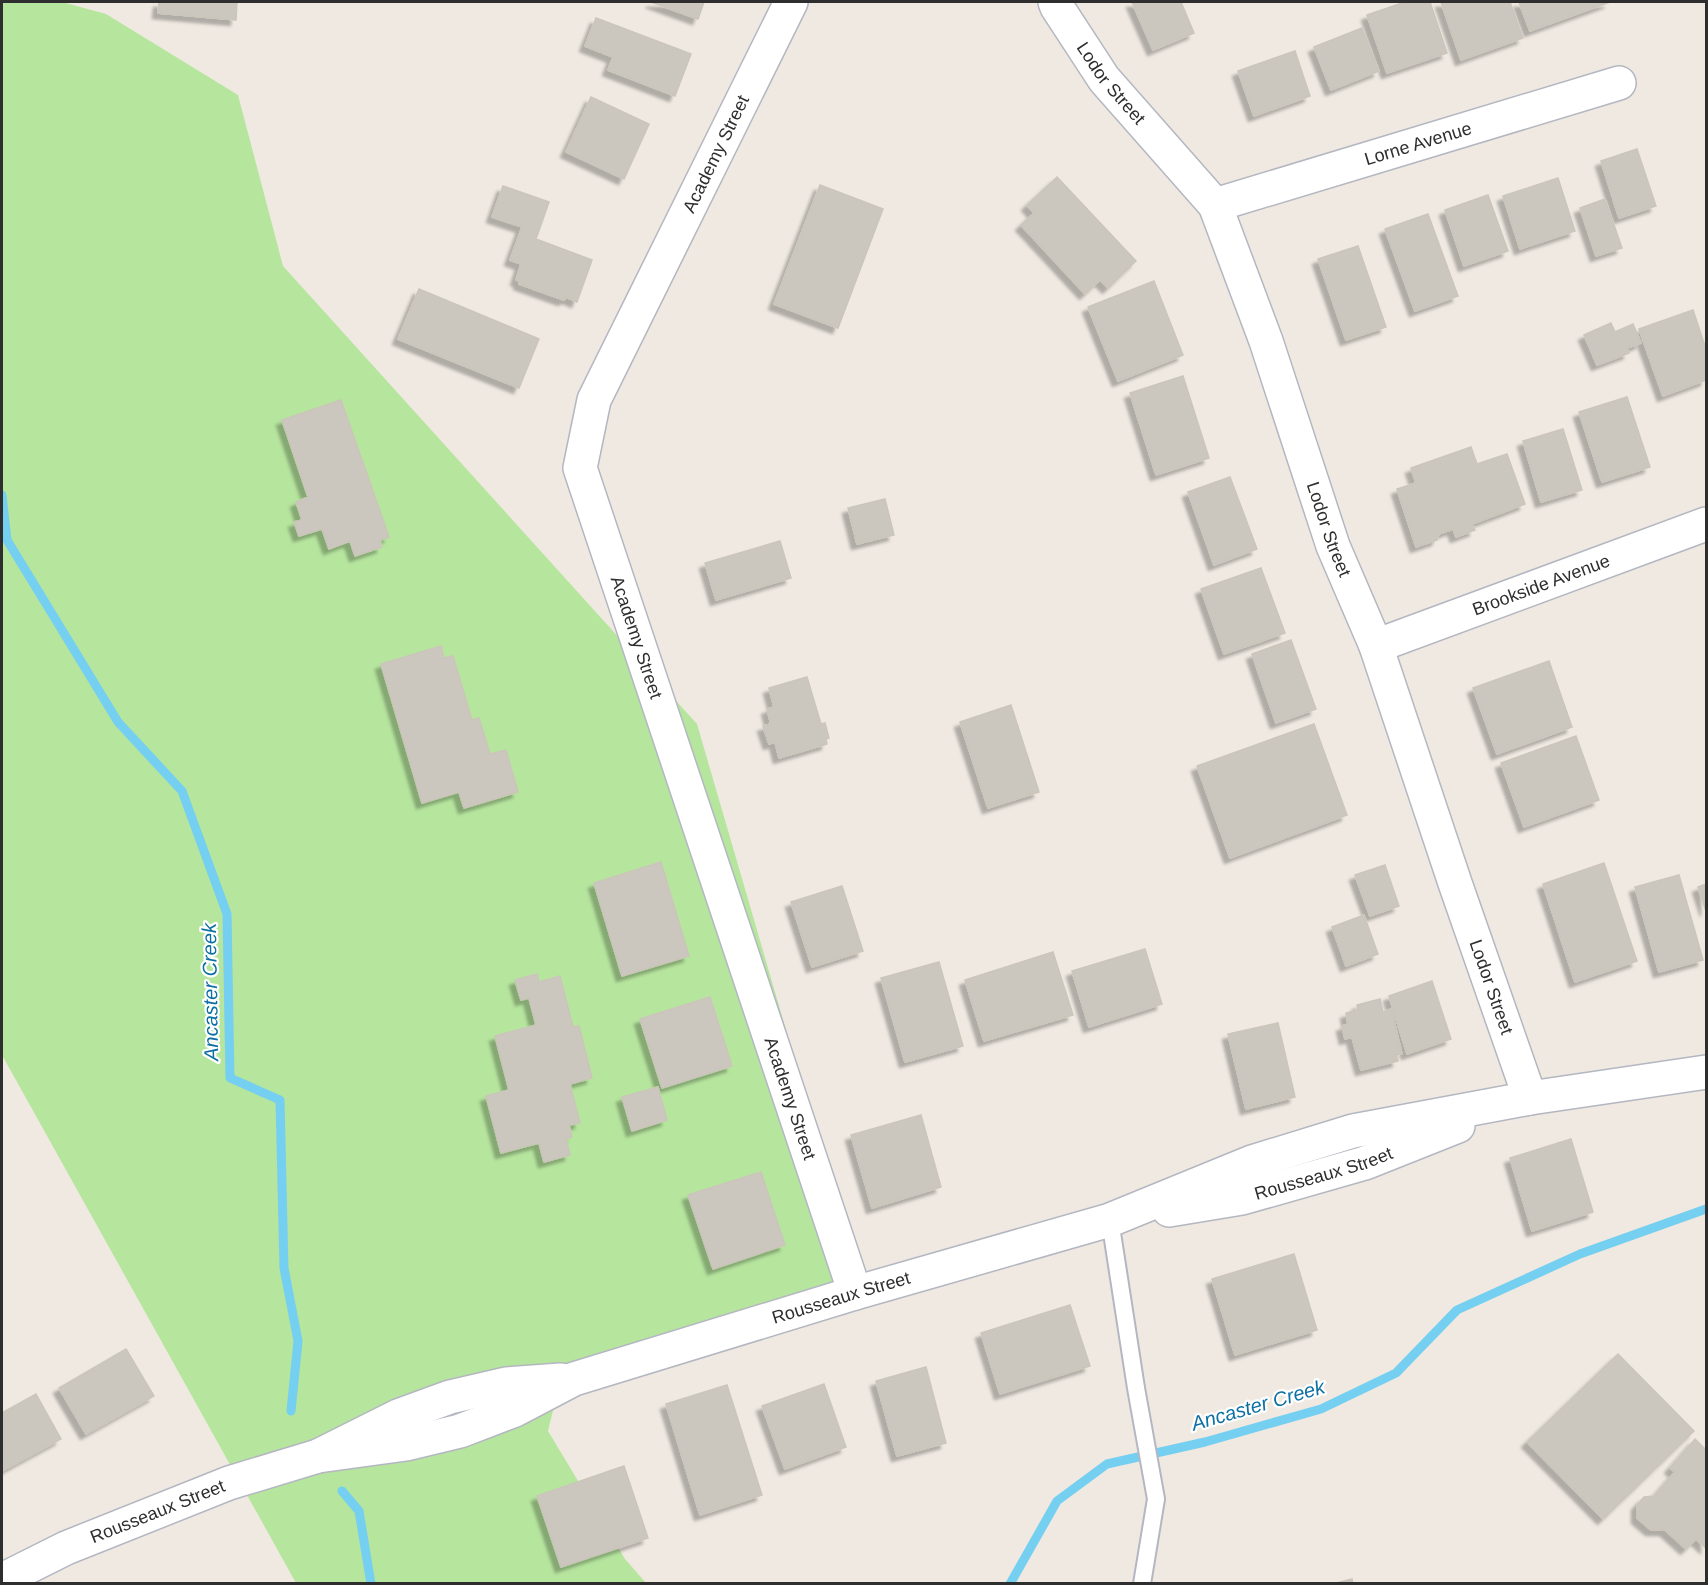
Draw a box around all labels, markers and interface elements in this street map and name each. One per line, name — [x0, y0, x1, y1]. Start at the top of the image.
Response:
street label: Lodor Street — [1073, 38, 1149, 129]
street label: Academy Street — [679, 92, 753, 216]
street label: Lorne Avenue — [1362, 118, 1474, 169]
street label: Lodor Street — [1303, 479, 1355, 580]
street label: Brookside Avenue — [1470, 550, 1612, 619]
street label: Academy Street — [607, 573, 666, 701]
water label: Ancaster Creek — [198, 922, 222, 1062]
street label: Lodor Street — [1465, 937, 1517, 1037]
street label: Academy Street — [760, 1034, 820, 1162]
street label: Rousseaux Street — [1252, 1143, 1395, 1204]
street label: Rousseaux Street — [770, 1268, 912, 1328]
water label: Ancaster Creek — [1188, 1375, 1328, 1435]
street label: Rousseaux Street — [87, 1476, 228, 1547]

